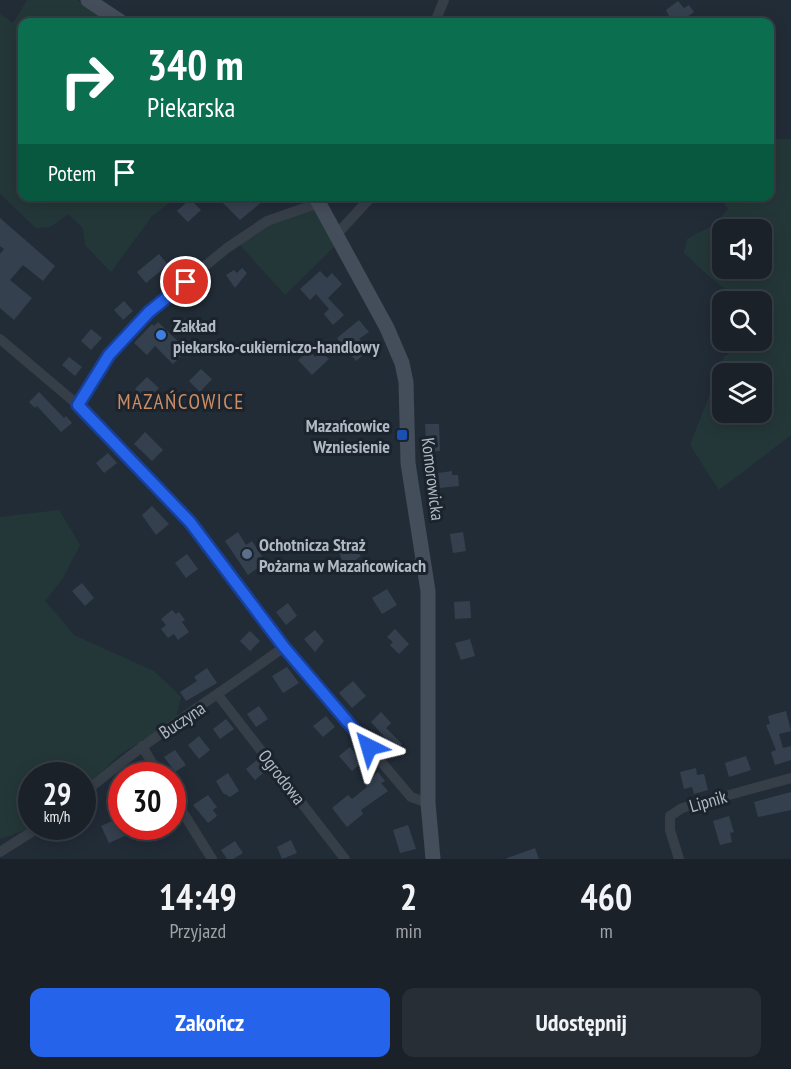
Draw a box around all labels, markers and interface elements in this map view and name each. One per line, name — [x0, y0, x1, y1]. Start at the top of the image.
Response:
text: 340 m — [147, 37, 244, 92]
icon: right — [48, 42, 126, 120]
text: Piekarska — [147, 90, 235, 124]
icon: arrive — [108, 156, 141, 189]
text: Potem — [48, 159, 96, 187]
map controls — [712, 219, 772, 423]
button: sound — [712, 219, 772, 279]
pin — [160, 256, 211, 307]
icon: arrive — [169, 265, 202, 298]
button: search — [712, 291, 772, 351]
place label: Zakład piekarsko-cukierniczo-handlowy — [173, 314, 380, 358]
marker: Zakład piekarsko-cukierniczo-handlowy — [154, 328, 168, 342]
button: layers — [712, 363, 772, 423]
district label: MAZAŃCOWICE — [117, 388, 245, 415]
place label: Mazańcowice Wzniesienie — [306, 414, 390, 458]
marker: Mazańcowice Wzniesienie — [395, 428, 409, 442]
street label: Komorowicka — [417, 436, 449, 522]
place label: Ochotnicza Straż Pożarna w Mazańcowicach — [259, 533, 426, 577]
marker: Ochotnicza Straż Pożarna w Mazańcowicach — [240, 547, 254, 561]
street label: Buczyna — [155, 696, 209, 744]
position arrow — [337, 715, 401, 779]
street label: Ogrodowa — [253, 745, 311, 809]
speed limit sign: 30 — [108, 762, 186, 840]
text: 29 — [43, 774, 71, 813]
street label: Lipnik — [687, 785, 729, 817]
text: km/h — [44, 807, 70, 826]
text: 14:49 — [159, 873, 237, 920]
text: 2 — [400, 873, 417, 920]
text: 460 — [581, 873, 632, 920]
text: Przyjazd — [169, 918, 226, 944]
text: min — [396, 918, 422, 944]
text: m — [600, 918, 613, 944]
button: Zakończ — [30, 988, 390, 1057]
button: Udostępnij — [402, 988, 761, 1057]

